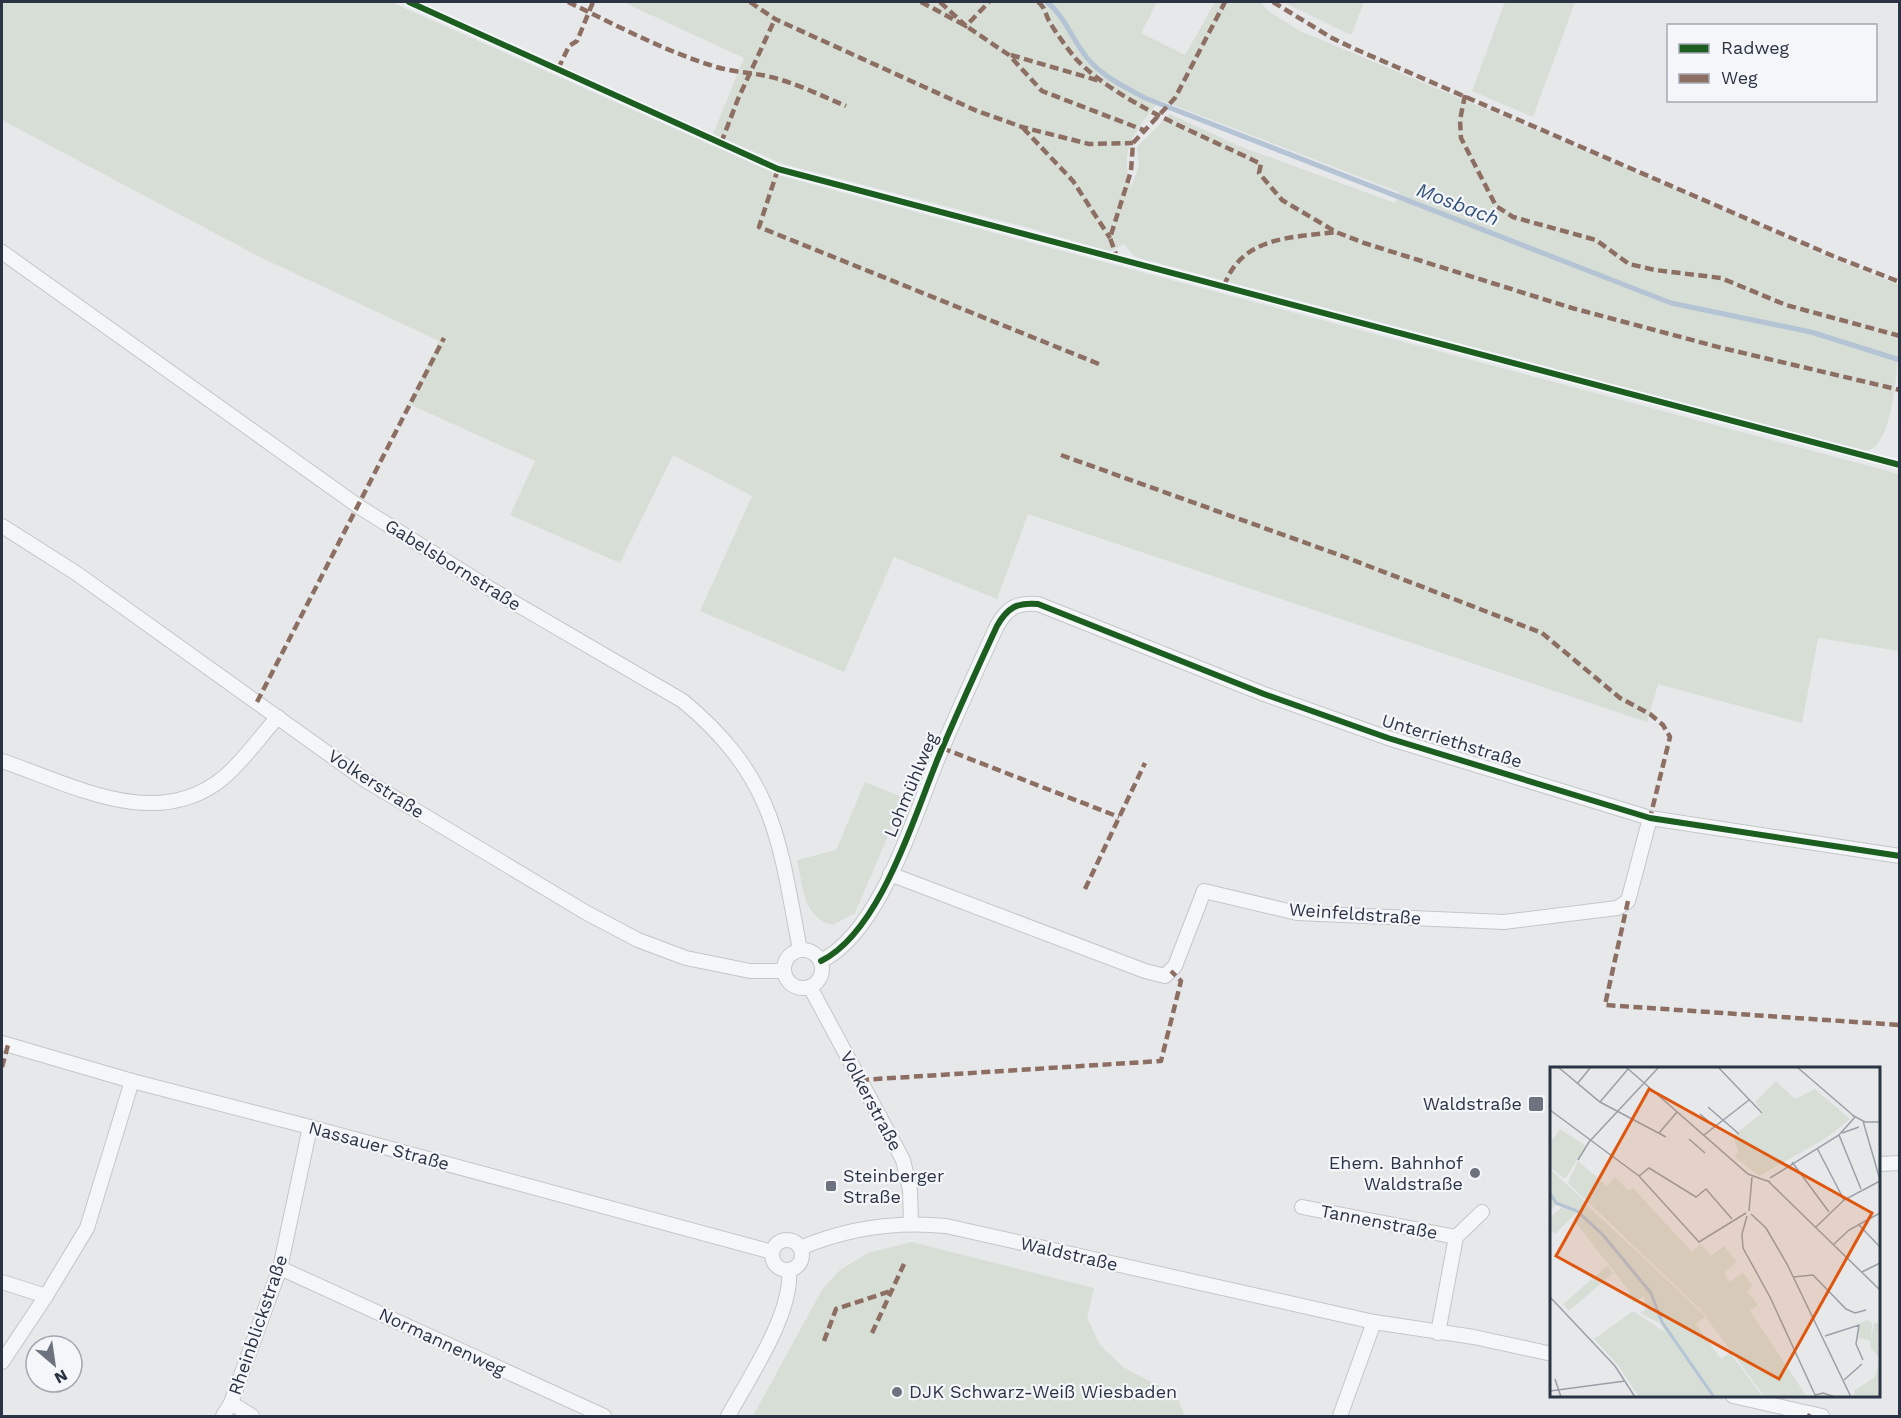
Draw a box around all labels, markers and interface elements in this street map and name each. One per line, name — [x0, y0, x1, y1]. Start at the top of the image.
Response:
legend — [1667, 24, 1877, 102]
text: Radweg — [1721, 37, 1790, 58]
text: Weg — [1721, 67, 1758, 88]
water label: Mosbach — [1414, 177, 1502, 231]
street label: Gabelsbornstraße — [381, 514, 525, 615]
street label: Unterriethstraße — [1379, 709, 1525, 772]
street label: Lohmühlweg — [879, 729, 942, 840]
street label: Volkerstraße — [324, 745, 428, 822]
street label: Weinfeldstraße — [1288, 898, 1422, 929]
street label: Volkerstraße — [836, 1047, 907, 1154]
inset map — [1550, 1067, 1880, 1397]
place label: Waldstraße — [1423, 1093, 1522, 1114]
marker: Waldstraße — [1527, 1095, 1545, 1113]
street label: Nassauer Straße — [306, 1117, 452, 1174]
place label: Ehem. Bahnhof Waldstraße — [1329, 1152, 1463, 1194]
place label: Steinberger Straße — [843, 1165, 944, 1207]
marker: Ehem. Bahnhof Waldstraße — [1468, 1166, 1482, 1180]
marker: Steinberger Straße — [824, 1179, 838, 1193]
street label: Tannenstraße — [1319, 1200, 1439, 1243]
street label: Waldstraße — [1018, 1232, 1120, 1275]
street label: Rheinblickstraße — [224, 1252, 291, 1398]
street label: Normannenweg — [376, 1303, 509, 1380]
north arrow — [24, 1334, 84, 1394]
text: N — [51, 1365, 71, 1388]
place label: DJK Schwarz-Weiß Wiesbaden — [909, 1381, 1177, 1402]
marker: DJK Schwarz-Weiß Wiesbaden — [890, 1385, 904, 1399]

